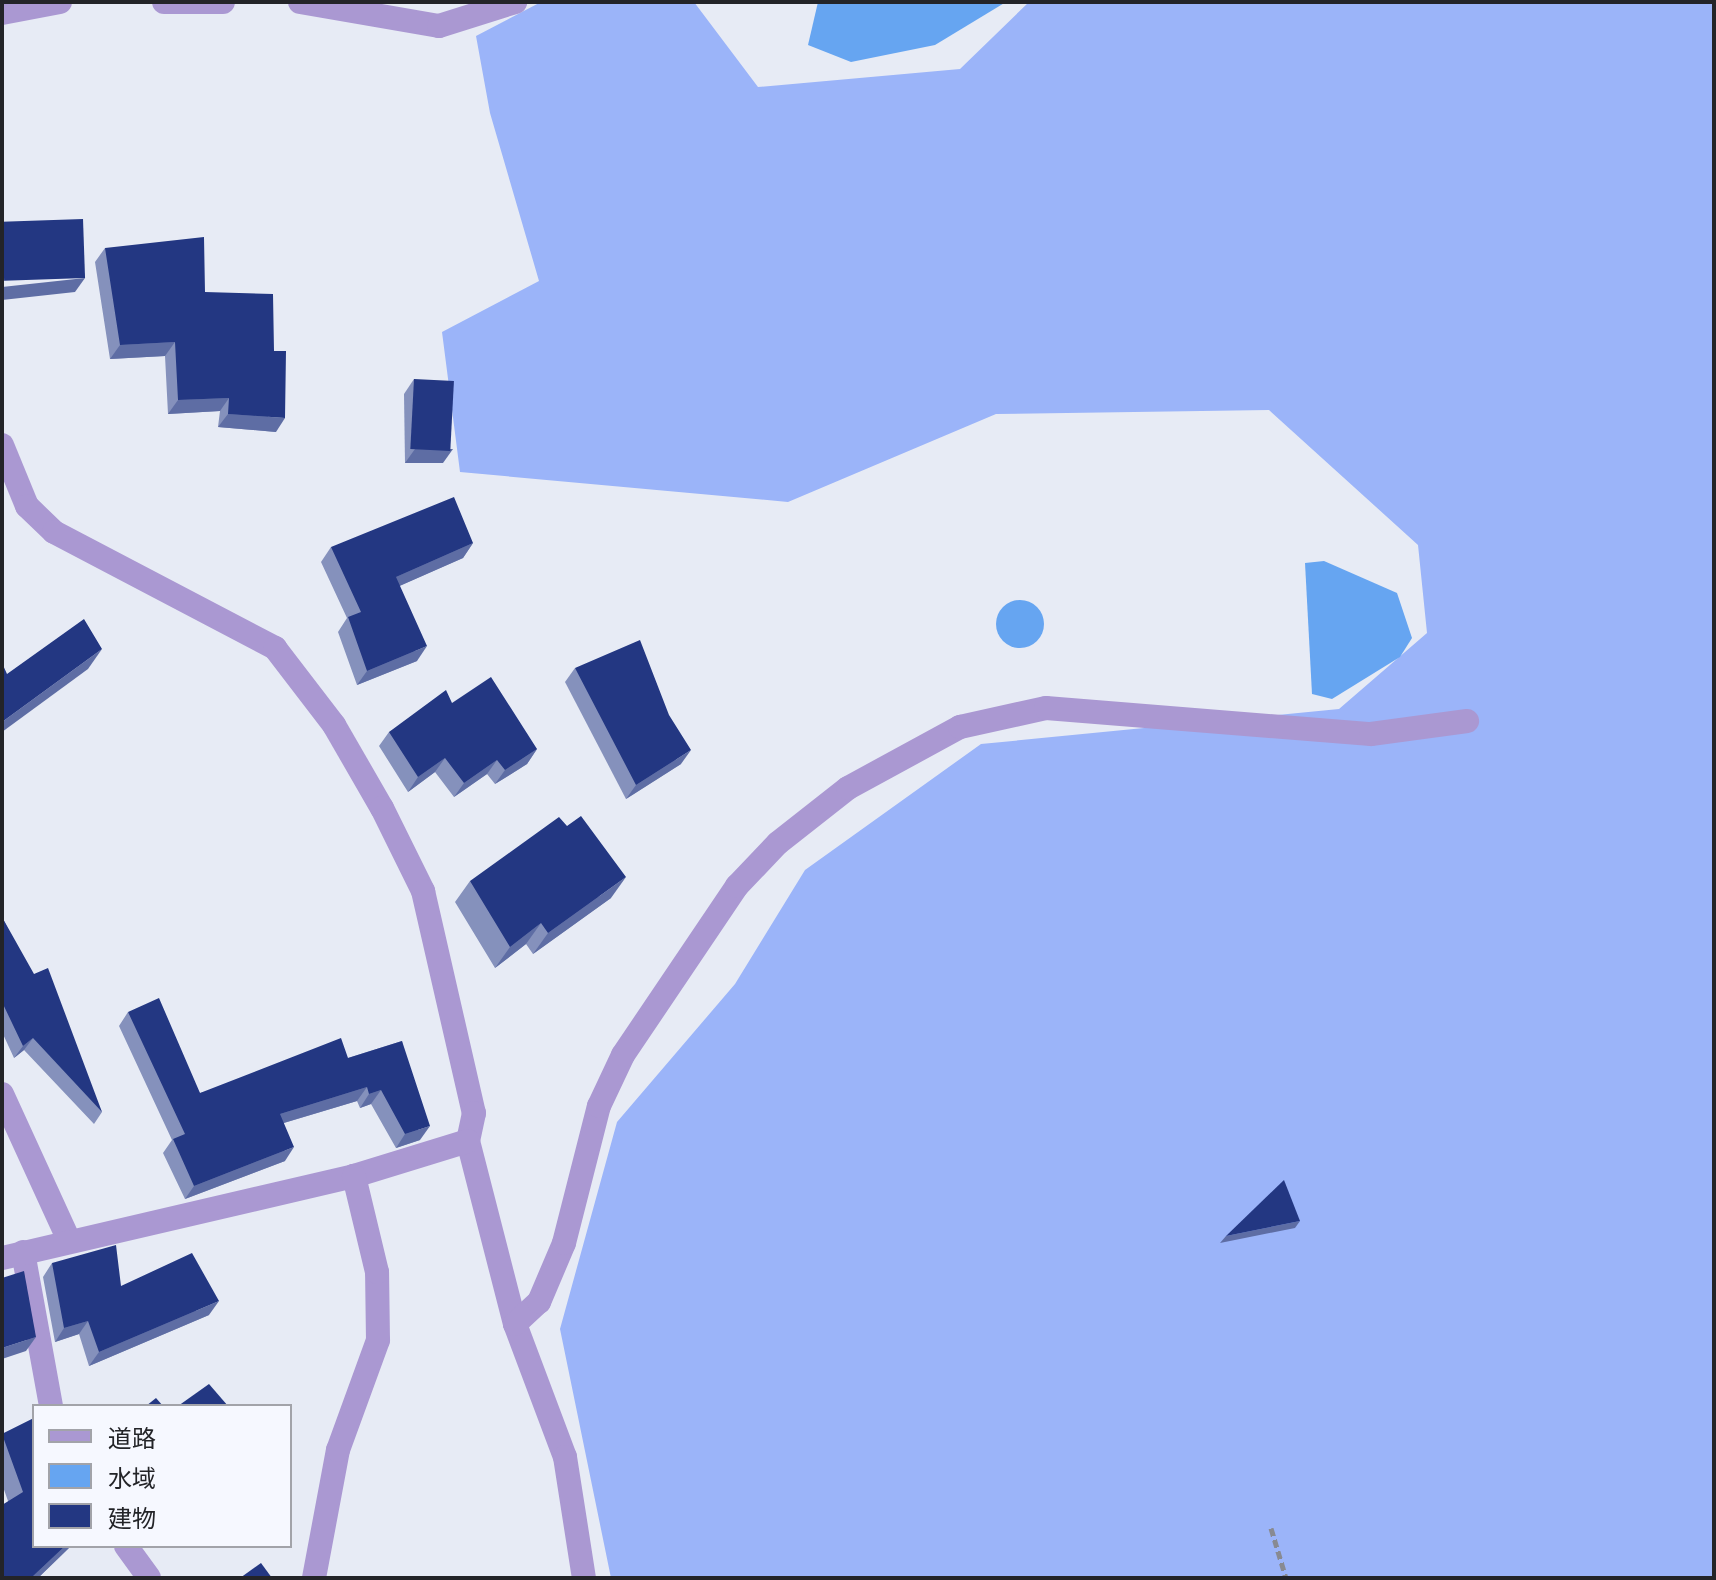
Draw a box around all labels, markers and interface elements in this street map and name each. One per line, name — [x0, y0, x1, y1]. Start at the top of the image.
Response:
legend — [32, 1404, 292, 1548]
text: 道路 — [108, 1424, 156, 1453]
text: 水域 — [108, 1464, 156, 1493]
text: 建物 — [108, 1504, 156, 1533]

